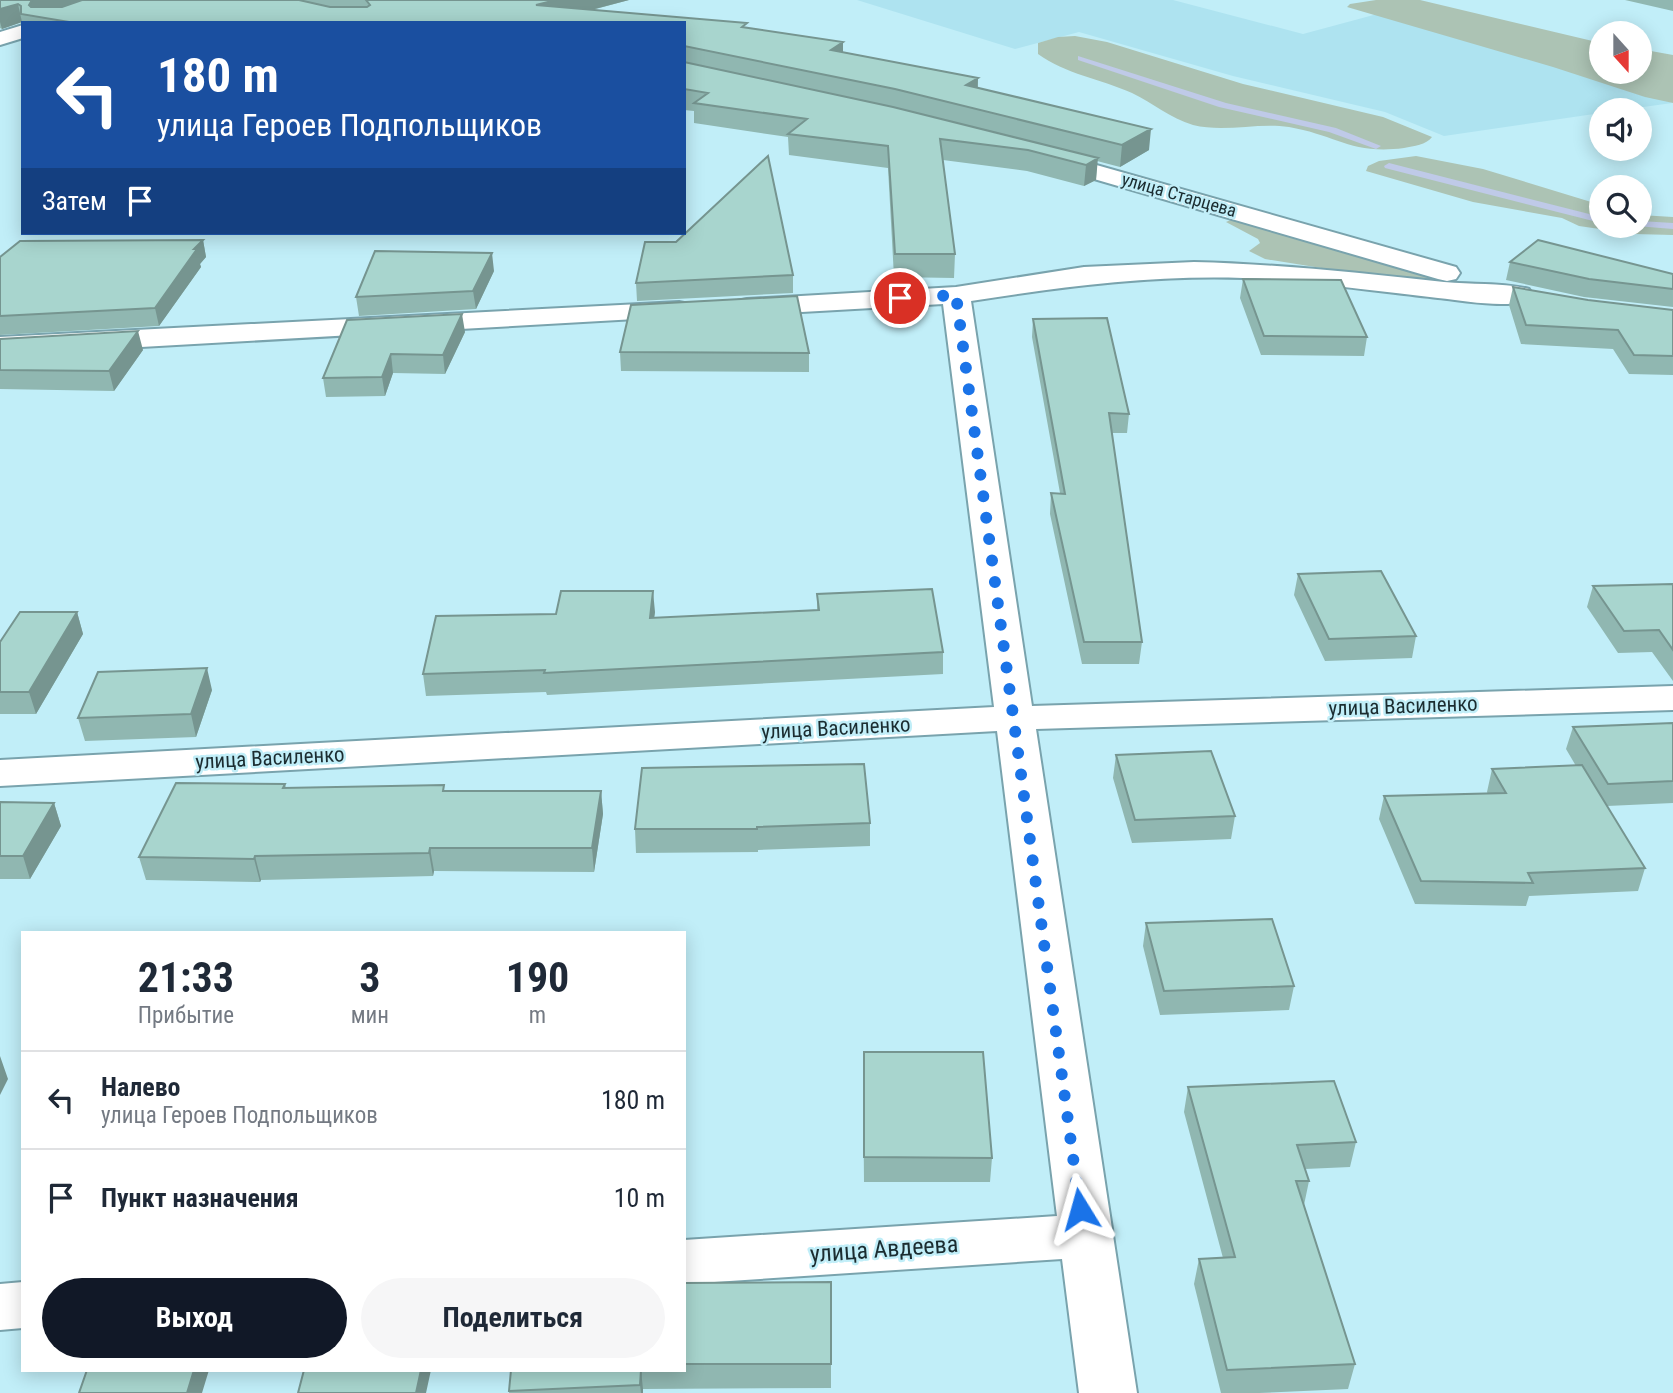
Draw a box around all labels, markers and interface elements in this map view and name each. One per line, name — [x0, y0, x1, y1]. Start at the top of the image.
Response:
north arrow — [1589, 21, 1652, 84]
map controls — [1589, 21, 1652, 238]
text: 180 m — [157, 47, 279, 104]
icon: left — [42, 49, 133, 140]
button: sound — [1589, 98, 1652, 161]
text: улица Героев Подпольщиков — [157, 106, 542, 144]
street label: улица Старцева — [1119, 168, 1239, 221]
button: search — [1589, 175, 1652, 238]
icon: arrive — [121, 182, 159, 220]
text: Затем — [42, 186, 107, 216]
pin — [870, 268, 930, 328]
icon: arrive — [881, 279, 919, 317]
street label: улица Василенко — [1328, 691, 1478, 721]
street label: улица Василенко — [761, 712, 911, 744]
street label: улица Василенко — [195, 742, 345, 774]
text: 21:33 — [138, 953, 234, 1002]
text: 3 — [359, 953, 380, 1002]
text: 190 — [506, 953, 569, 1002]
text: Прибытие — [138, 1002, 234, 1029]
text: мин — [351, 1002, 389, 1029]
text: m — [529, 1002, 546, 1029]
text: Налево — [101, 1072, 181, 1102]
icon: left — [42, 1081, 80, 1119]
text: 180 m — [601, 1085, 665, 1115]
text: улица Героев Подпольщиков — [101, 1102, 378, 1129]
position arrow — [1043, 1172, 1117, 1246]
icon: arrive — [42, 1179, 80, 1217]
text: Пункт назначения — [101, 1183, 299, 1213]
text: 10 m — [614, 1183, 665, 1213]
street label: улица Авдеева — [809, 1230, 959, 1268]
button: Выход — [42, 1278, 347, 1358]
button: Поделиться — [361, 1278, 665, 1358]

